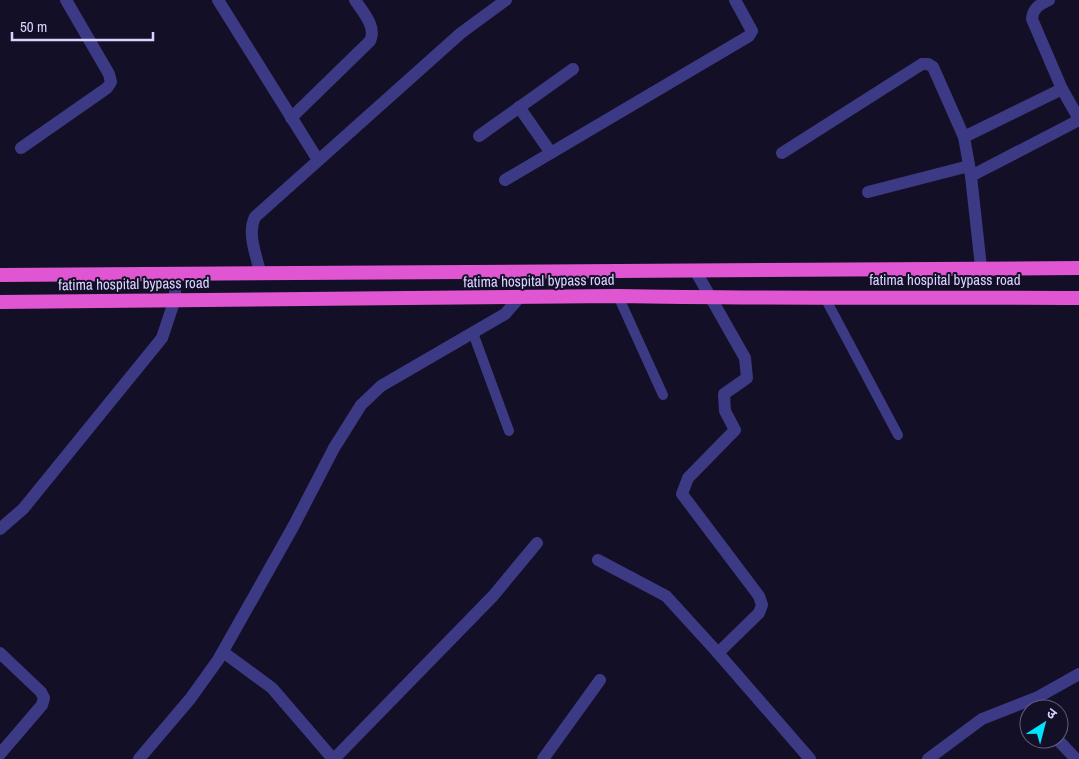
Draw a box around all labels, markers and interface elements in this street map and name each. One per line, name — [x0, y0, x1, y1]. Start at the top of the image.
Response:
scale bar — [12, 10, 154, 42]
text: 50 m — [20, 16, 47, 37]
street label: fatima hospital bypass road — [463, 269, 615, 292]
street label: fatima hospital bypass road — [869, 269, 1021, 290]
street label: fatima hospital bypass road — [58, 272, 210, 295]
north arrow — [1019, 699, 1069, 749]
text: उ — [1043, 704, 1061, 724]

